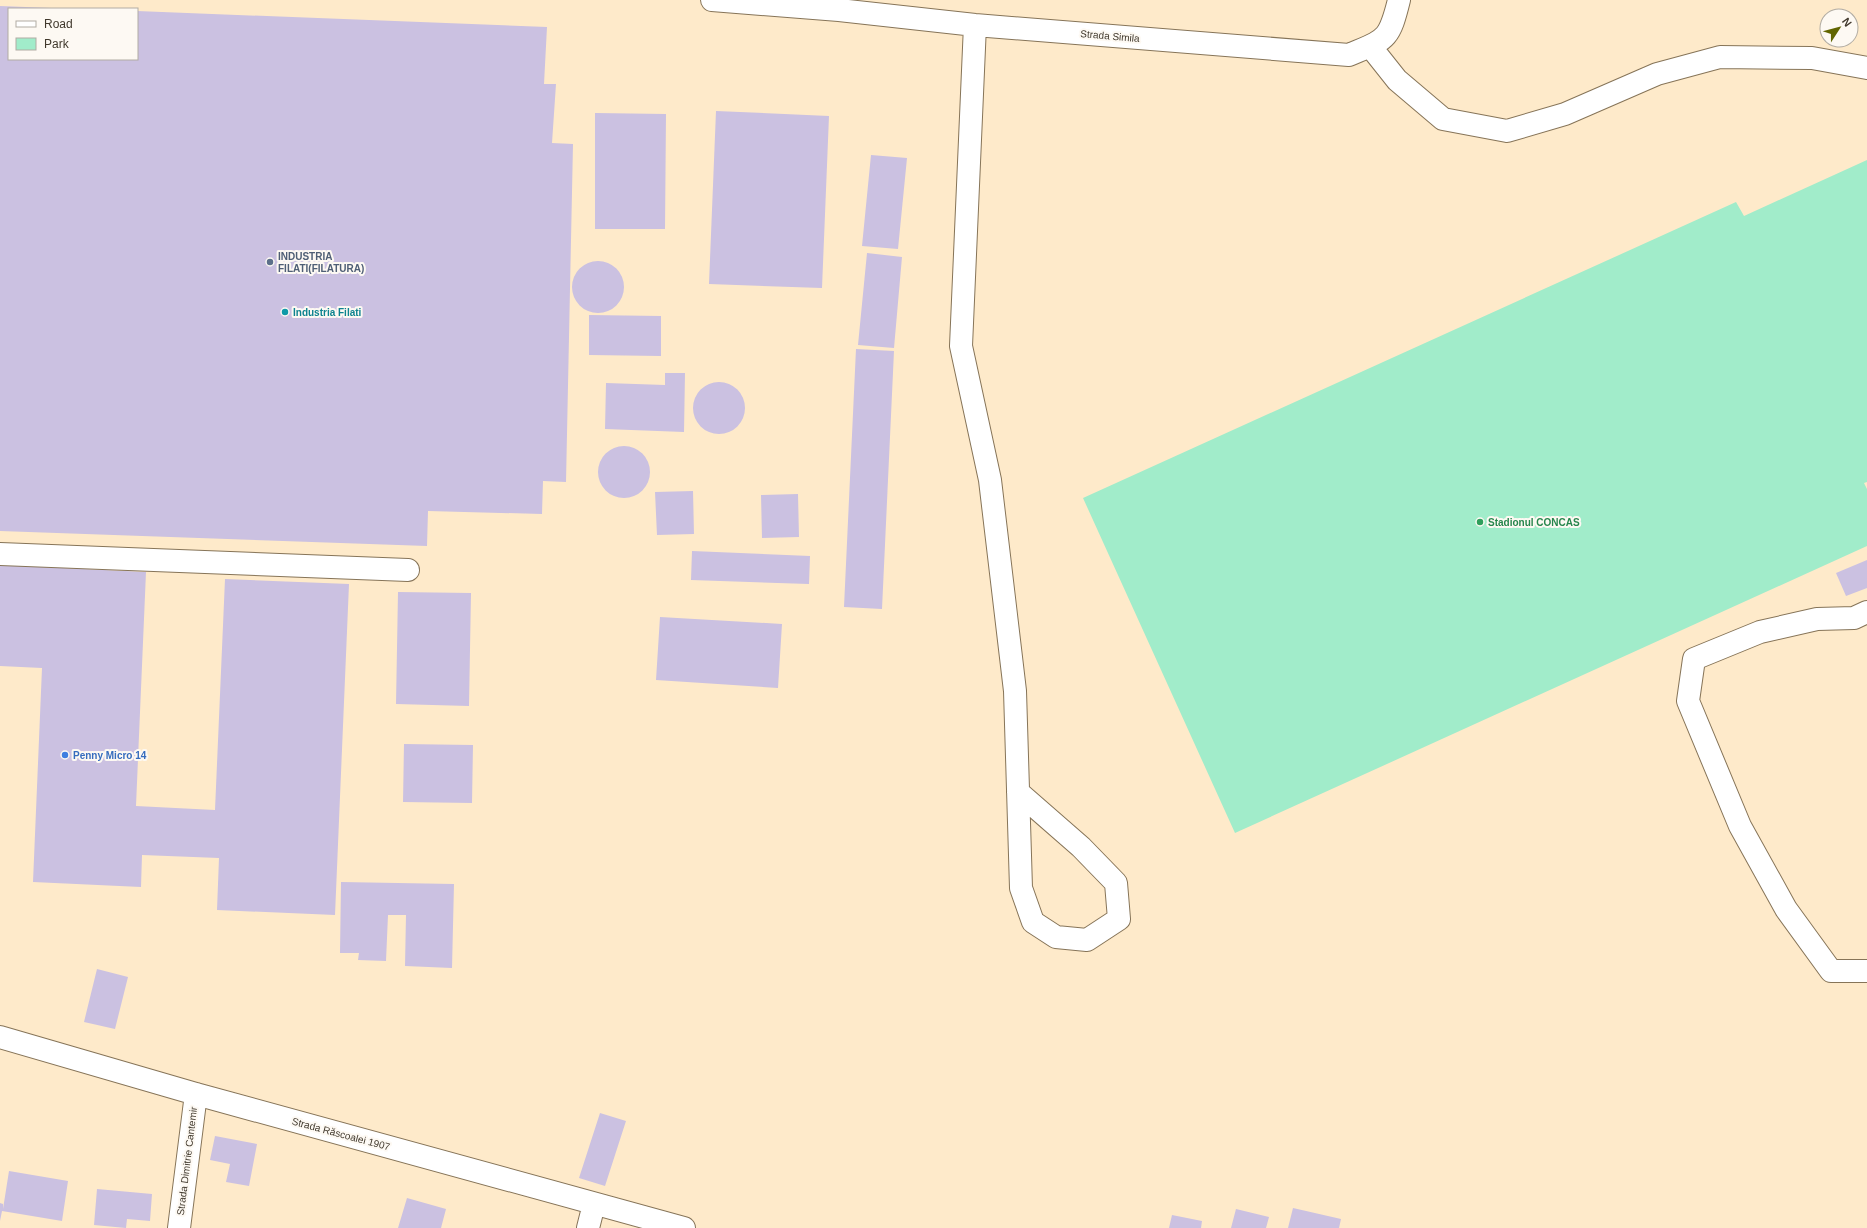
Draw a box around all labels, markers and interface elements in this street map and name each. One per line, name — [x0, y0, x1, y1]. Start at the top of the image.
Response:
legend — [8, 8, 138, 60]
north arrow — [1819, 8, 1859, 48]
text: N — [1840, 15, 1854, 29]
text: Road — [44, 17, 73, 31]
street label: Strada Simila — [1080, 28, 1141, 44]
text: Park — [44, 37, 70, 51]
place label: INDUSTRIA FILATI(FILATURA) — [278, 251, 364, 274]
marker: INDUSTRIA FILATI(FILATURA) — [265, 257, 275, 267]
marker: Industria Filati — [280, 307, 290, 317]
place label: Industria Filati — [293, 307, 362, 318]
marker: Stadionul CONCAS — [1475, 517, 1485, 527]
place label: Stadionul CONCAS — [1488, 517, 1580, 528]
marker: Penny Micro 14 — [60, 750, 70, 760]
place label: Penny Micro 14 — [73, 750, 147, 761]
street label: Strada Dimitrie Cantemir — [175, 1105, 199, 1216]
street label: Strada Răscoalei 1907 — [291, 1116, 392, 1153]

